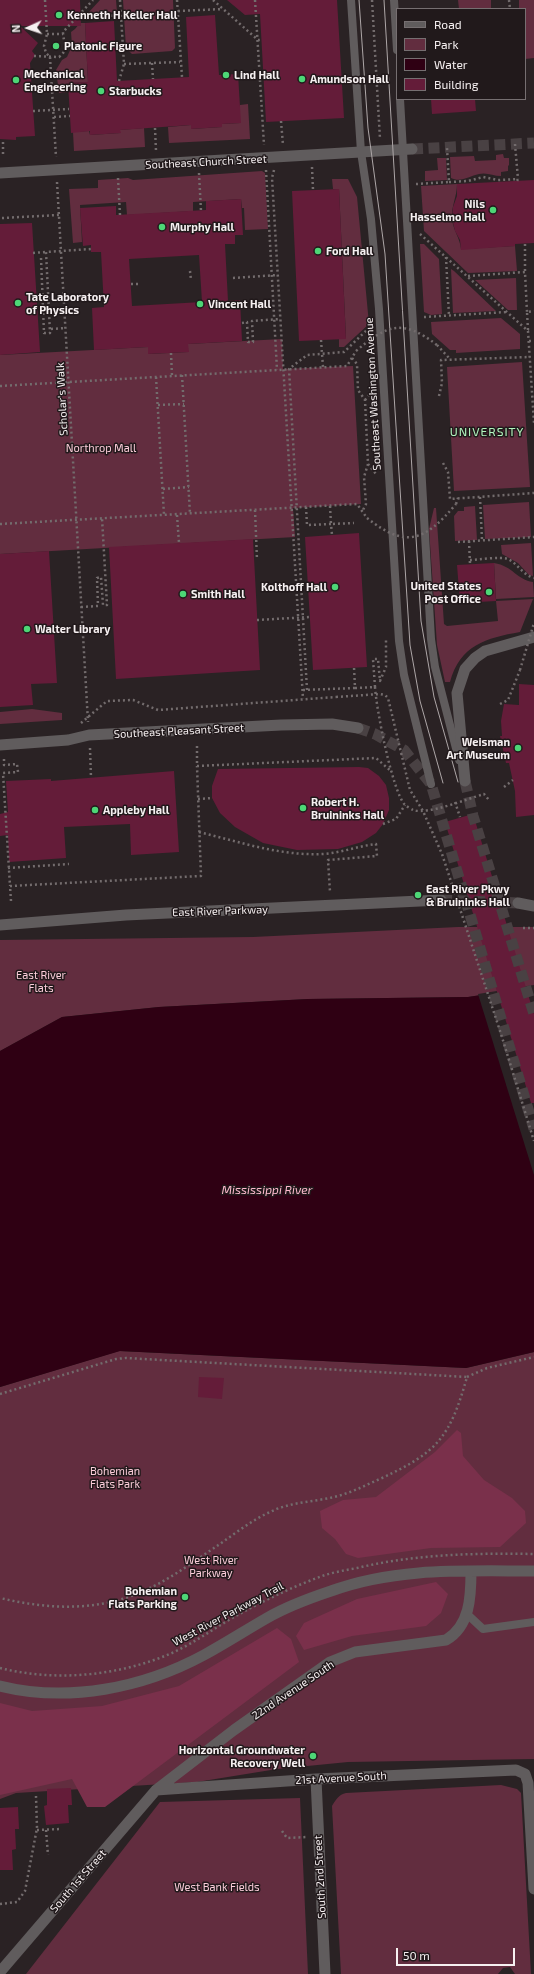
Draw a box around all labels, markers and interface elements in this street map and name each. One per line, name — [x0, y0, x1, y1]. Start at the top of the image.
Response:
north arrow — [8, 8, 48, 48]
place label: Kenneth H Keller Hall — [67, 8, 177, 22]
legend — [396, 8, 526, 100]
marker: Kenneth H Keller Hall — [54, 10, 64, 20]
text: Road — [434, 17, 462, 31]
text: N — [9, 24, 22, 33]
text: Park — [434, 37, 459, 51]
place label: Platonic Figure — [64, 39, 142, 53]
marker: Platonic Figure — [51, 41, 61, 51]
text: Water — [434, 57, 468, 71]
place label: Mechanical Engineering — [24, 67, 86, 93]
place label: Lind Hall — [234, 68, 280, 82]
marker: Lind Hall — [221, 70, 231, 80]
place label: Amundson Hall — [310, 72, 389, 86]
marker: Amundson Hall — [297, 74, 307, 84]
marker: Mechanical Engineering — [11, 75, 21, 85]
text: Building — [434, 77, 478, 91]
place label: Starbucks — [109, 84, 162, 98]
marker: Starbucks — [96, 86, 106, 96]
street label: Southeast Church Street — [145, 152, 267, 172]
place label: Nils Hasselmo Hall — [410, 197, 485, 223]
marker: Nils Hasselmo Hall — [488, 205, 498, 215]
place label: Murphy Hall — [170, 220, 234, 234]
marker: Murphy Hall — [157, 222, 167, 232]
place label: Ford Hall — [326, 244, 373, 258]
marker: Ford Hall — [313, 246, 323, 256]
place label: Tate Laboratory of Physics — [26, 290, 109, 316]
place label: Vincent Hall — [208, 297, 271, 311]
marker: Tate Laboratory of Physics — [13, 298, 23, 308]
marker: Vincent Hall — [195, 299, 205, 309]
street label: Southeast Washington Avenue — [362, 317, 384, 471]
street label: Scholar's Walk — [53, 362, 71, 436]
district label: UNIVERSITY — [450, 425, 524, 439]
park label: Northrop Mall — [66, 441, 136, 455]
place label: United States Post Office — [410, 579, 481, 605]
place label: Kolthoff Hall — [261, 580, 327, 594]
marker: Kolthoff Hall — [330, 582, 340, 592]
place label: Smith Hall — [191, 587, 245, 601]
marker: United States Post Office — [484, 587, 494, 597]
marker: Smith Hall — [178, 589, 188, 599]
place label: Walter Library — [35, 622, 110, 636]
marker: Walter Library — [22, 624, 32, 634]
street label: Southeast Pleasant Street — [114, 721, 244, 741]
place label: Weisman Art Museum — [446, 735, 510, 761]
marker: Weisman Art Museum — [513, 743, 523, 753]
place label: Robert H. Bruininks Hall — [311, 795, 384, 821]
place label: Appleby Hall — [103, 803, 169, 817]
marker: Robert H. Bruininks Hall — [298, 803, 308, 813]
marker: Appleby Hall — [90, 805, 100, 815]
place label: East River Pkwy & Bruininks Hall — [426, 882, 510, 908]
marker: East River Pkwy & Bruininks Hall — [413, 890, 423, 900]
street label: East River Parkway — [172, 903, 268, 919]
park label: East River Flats — [16, 968, 66, 994]
water label: Mississippi River — [221, 1183, 313, 1197]
park label: Bohemian Flats Park — [90, 1464, 140, 1490]
park label: West River Parkway — [184, 1553, 238, 1579]
street label: West River Parkway Trail — [170, 1579, 286, 1649]
place label: Bohemian Flats Parking — [108, 1584, 177, 1610]
marker: Bohemian Flats Parking — [180, 1592, 190, 1602]
street label: 22nd Avenue South — [249, 1658, 337, 1722]
place label: Horizontal Groundwater Recovery Well — [179, 1743, 305, 1769]
marker: Horizontal Groundwater Recovery Well — [308, 1751, 318, 1761]
street label: 21st Avenue South — [295, 1769, 387, 1787]
street label: South 2nd Street — [311, 1835, 329, 1919]
street label: South 1st Street — [47, 1847, 109, 1915]
park label: West Bank Fields — [174, 1880, 260, 1894]
scale bar — [398, 1940, 517, 1966]
text: 50 m — [403, 1948, 430, 1962]

